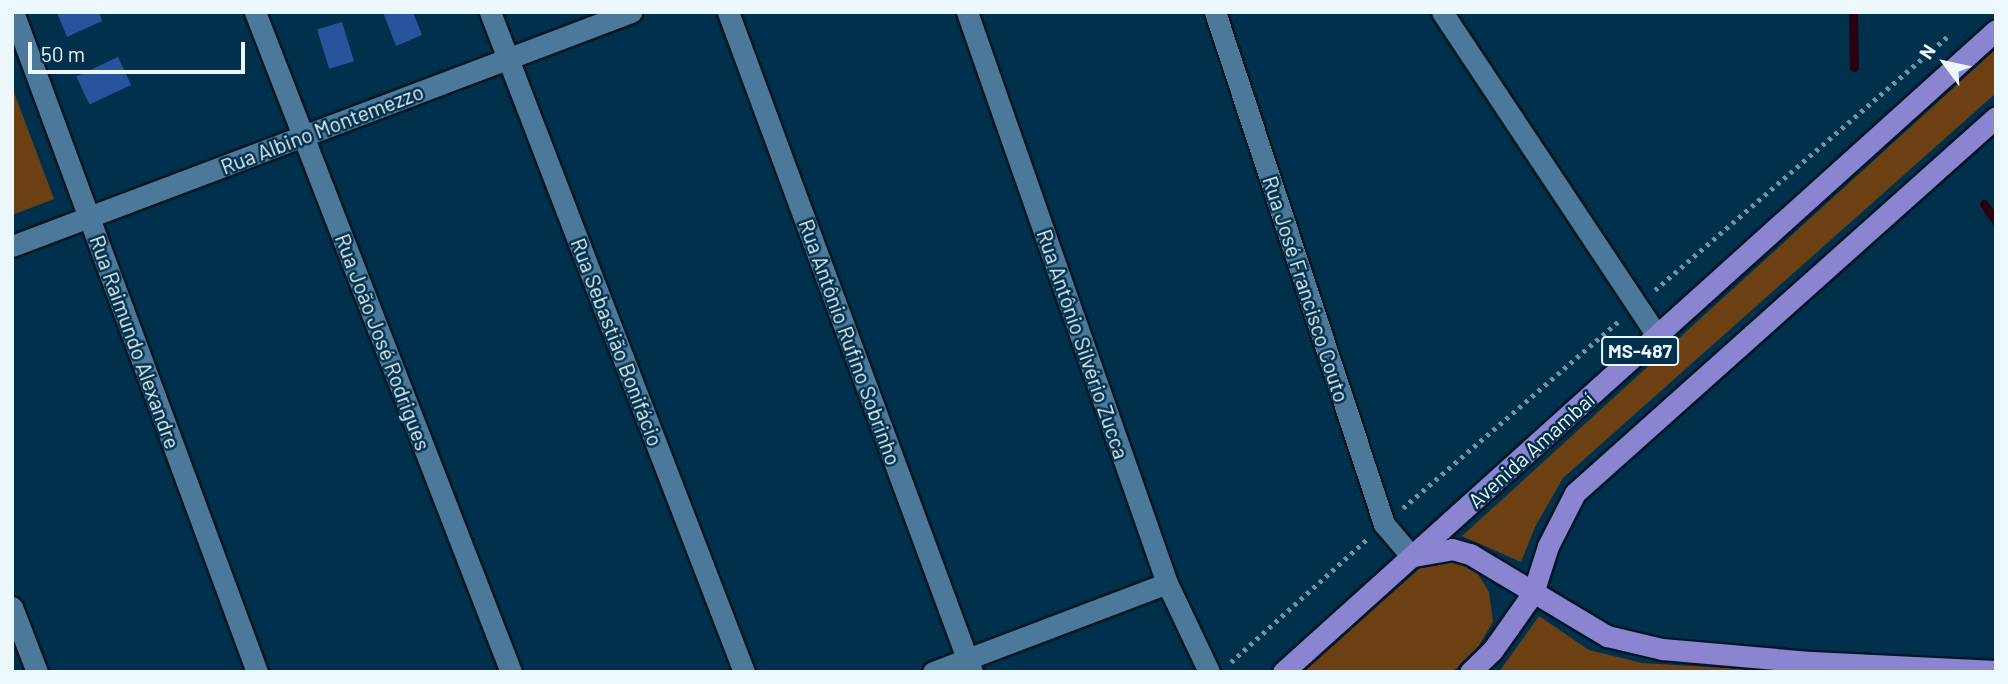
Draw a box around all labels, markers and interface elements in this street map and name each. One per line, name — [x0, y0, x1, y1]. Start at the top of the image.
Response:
scale bar — [32, 28, 248, 72]
north arrow — [1910, 28, 1980, 98]
text: N — [1914, 40, 1940, 63]
text: 50 m — [41, 41, 85, 66]
street label: Rua Albino Montemezzo — [217, 79, 427, 179]
street label: Rua José Francisco Couto — [1257, 173, 1355, 405]
street label: Rua Antônio Rufino Sobrinho — [794, 216, 906, 468]
street label: Rua Antônio Silvério Zucca — [1032, 226, 1134, 462]
street label: Rua João José Rodrigues — [330, 230, 436, 454]
street label: Rua Raimundo Alexandre — [85, 232, 185, 452]
street label: Rua Sebastião Bonifácio — [566, 234, 668, 450]
road number: MS-487 — [1600, 336, 1680, 366]
street label: Avenida Amambaí — [1463, 387, 1599, 513]

